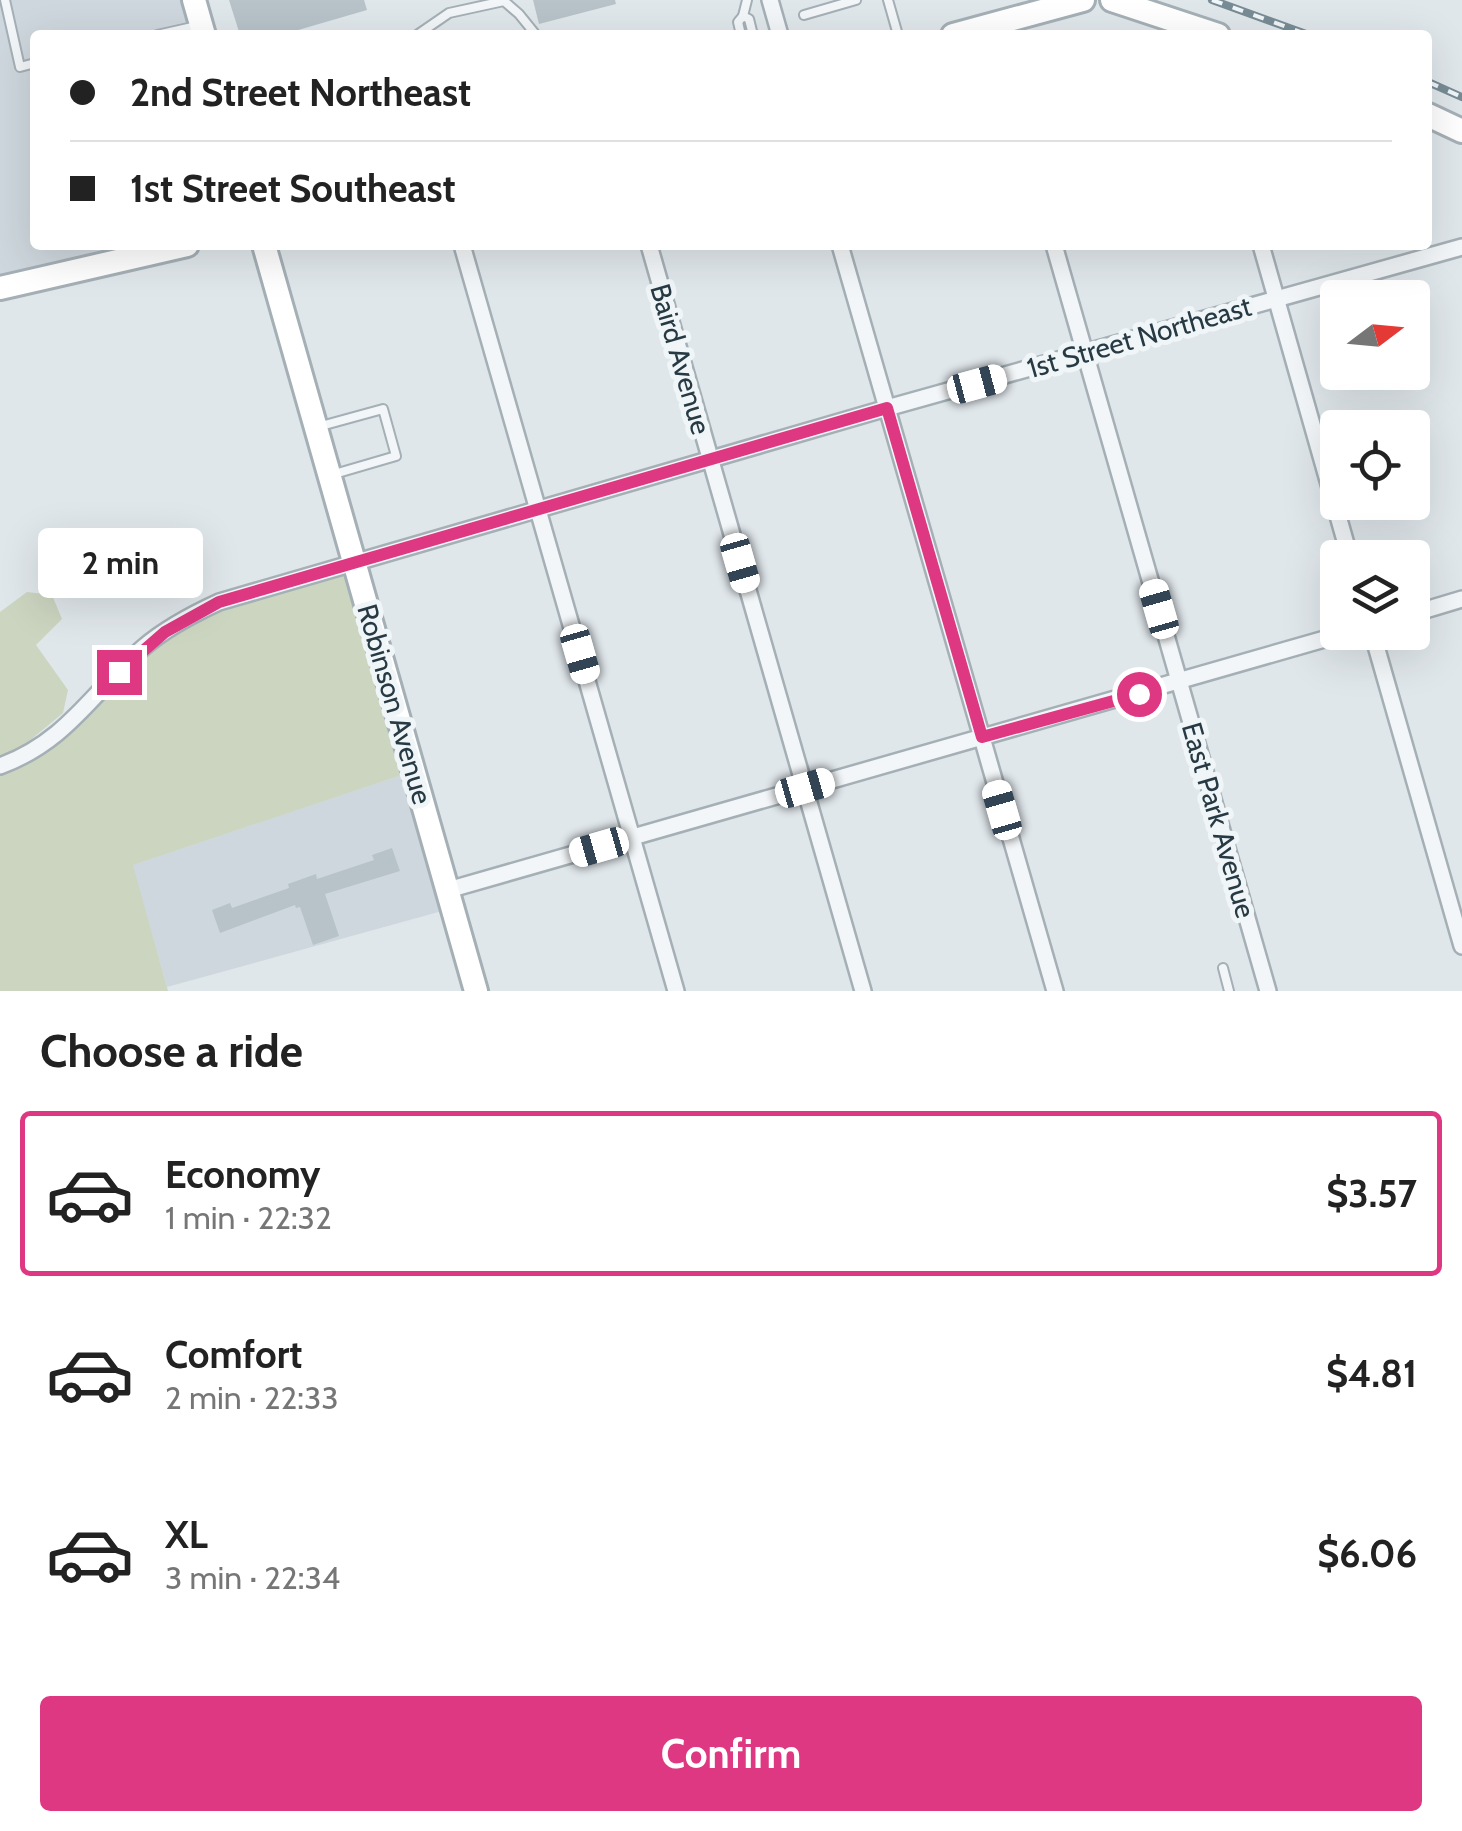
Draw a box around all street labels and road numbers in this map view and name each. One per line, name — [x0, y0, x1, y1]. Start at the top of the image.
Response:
street label: Baird Avenue — [643, 280, 719, 438]
street label: 1st Street Northeast — [1023, 289, 1255, 385]
street label: Robinson Avenue — [350, 600, 440, 808]
street label: East Park Avenue — [1175, 718, 1263, 922]

